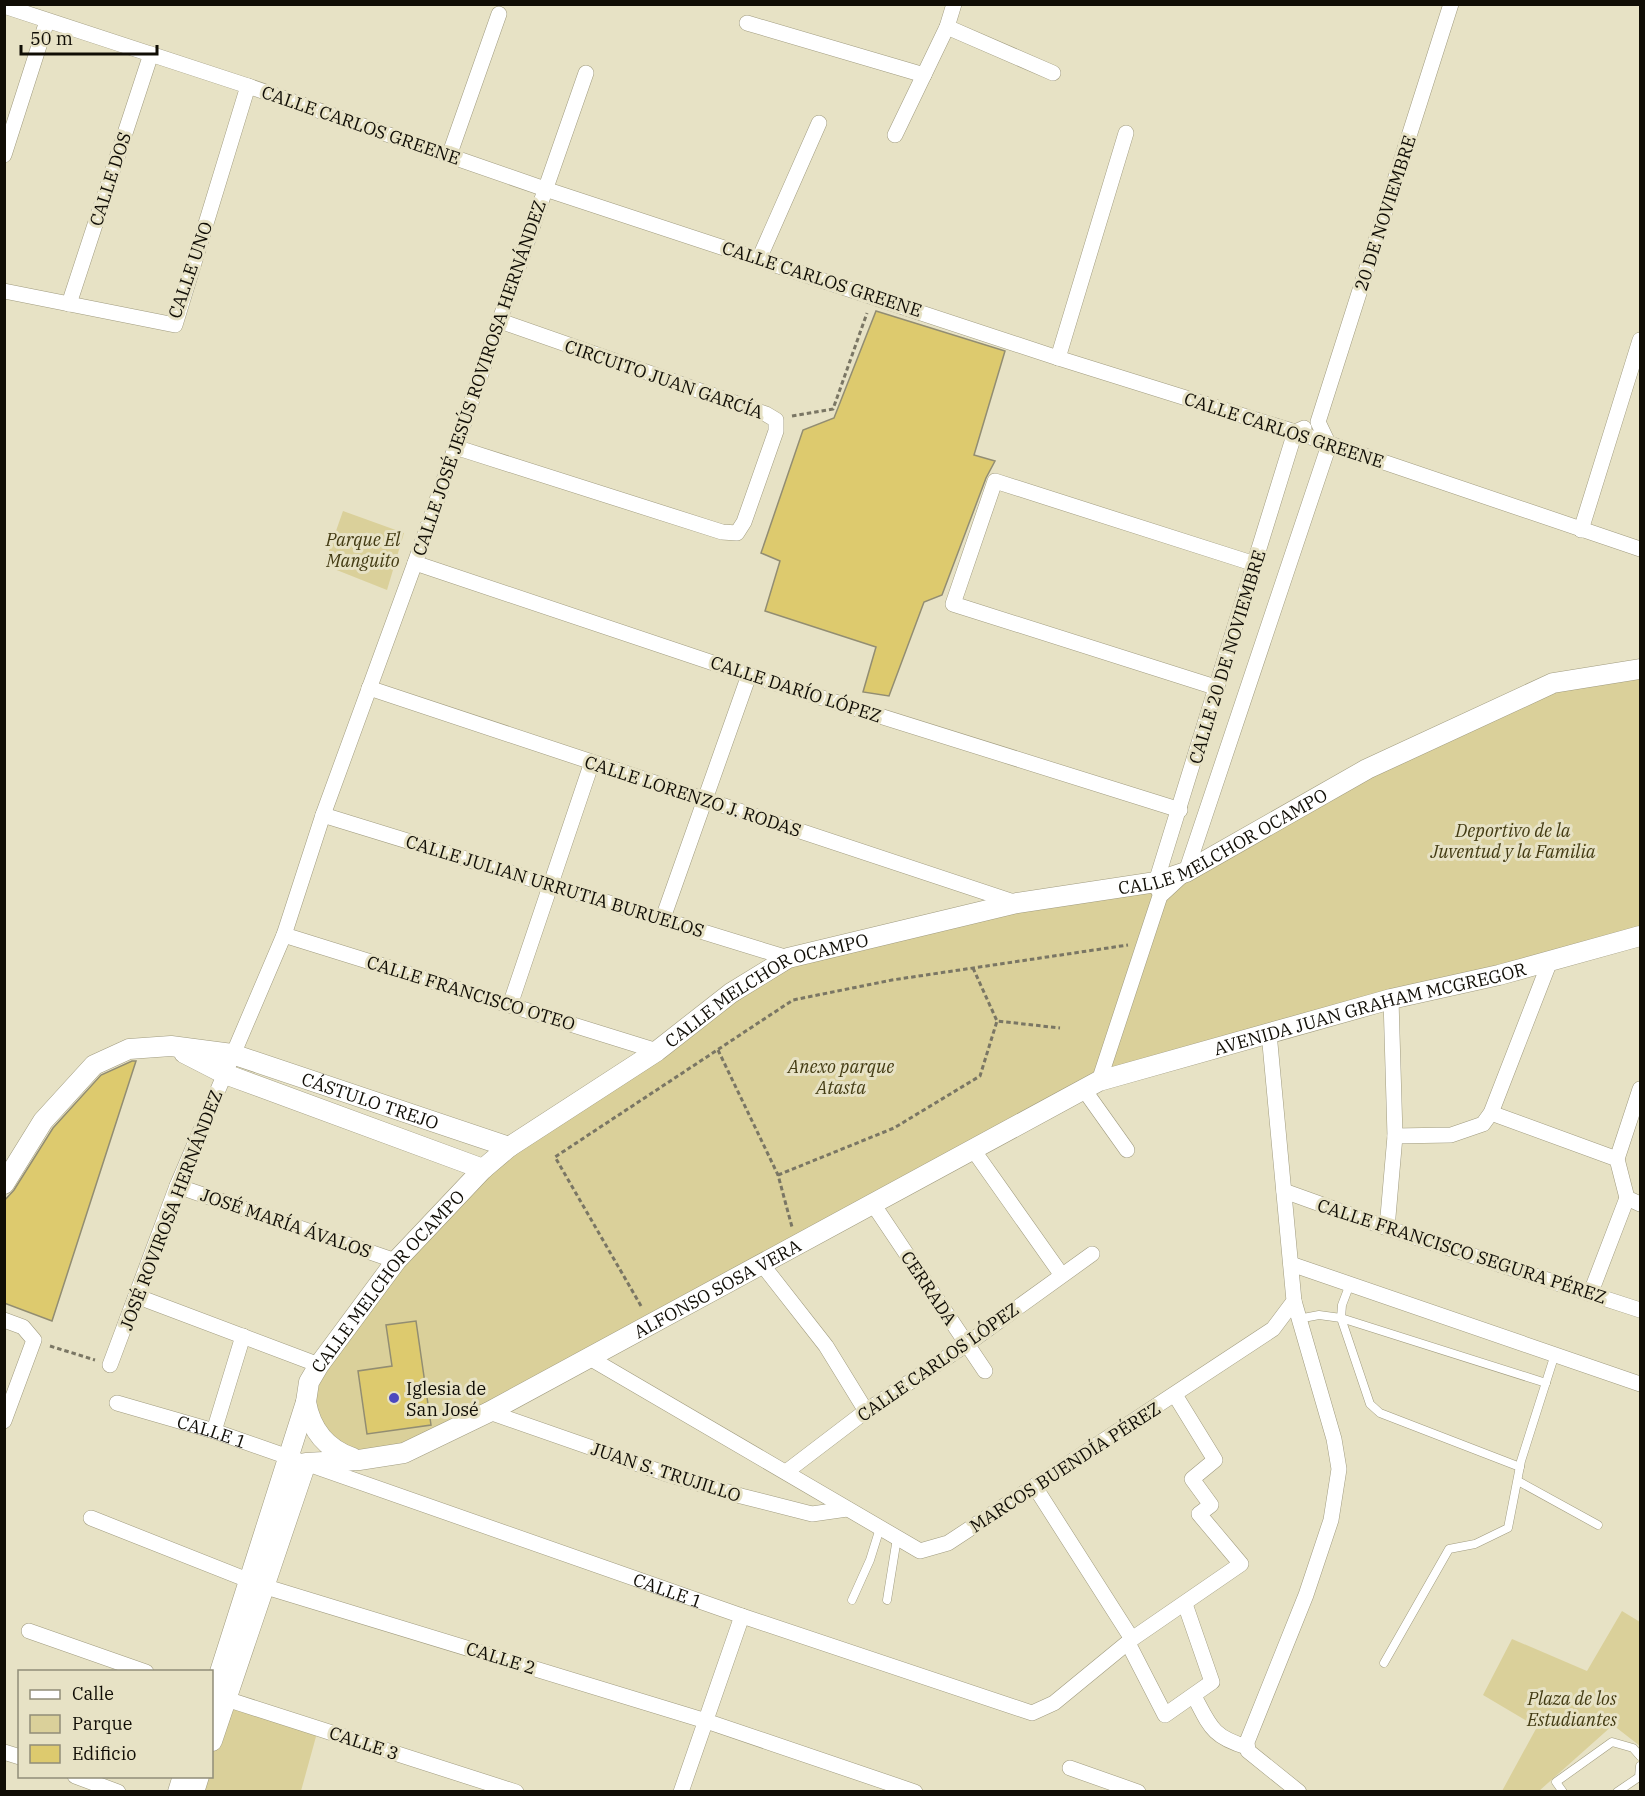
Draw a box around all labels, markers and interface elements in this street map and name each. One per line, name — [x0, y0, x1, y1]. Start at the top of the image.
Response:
scale bar — [21, 18, 158, 56]
text: 50 m — [30, 27, 73, 50]
street label: CALLE CARLOS GREENE — [259, 80, 463, 170]
street label: CALLE DOS — [84, 129, 136, 229]
street label: 20 DE NOVIEMBRE — [1349, 132, 1421, 294]
street label: CALLE JOSÉ JESÚS ROVIROSA HERNÁNDEZ — [407, 197, 551, 559]
street label: CALLE UNO — [163, 219, 217, 321]
street label: CALLE CARLOS GREENE — [719, 236, 925, 322]
street label: CIRCUITO JUAN GARCÍA — [562, 334, 767, 424]
street label: CALLE CARLOS GREENE — [1181, 387, 1387, 473]
park label: Parque El Manguito — [325, 528, 401, 572]
street label: CALLE 20 DE NOVIEMBRE — [1183, 547, 1271, 767]
street label: CALLE DARÍO LÓPEZ — [708, 650, 884, 728]
street label: CALLE LORENZO J. RODAS — [582, 750, 804, 842]
street label: CALLE MELCHOR OCAMPO — [1116, 783, 1331, 899]
park label: Deportivo de la Juventud y la Familia — [1429, 819, 1596, 863]
street label: CALLE JULIAN URRUTIA BURUELOS — [403, 830, 707, 942]
street label: CALLE MELCHOR OCAMPO — [660, 928, 871, 1052]
street label: CALLE FRANCISCO OTEO — [364, 950, 578, 1036]
street label: AVENIDA JUAN GRAHAM MCGREGOR — [1211, 957, 1529, 1060]
park label: Anexo parque Atasta — [787, 1055, 894, 1099]
street label: CÁSTULO TREJO — [299, 1067, 442, 1134]
street label: JOSÉ ROVIROSA HERNÁNDEZ — [114, 1087, 228, 1333]
street label: JOSÉ MARÍA ÁVALOS — [198, 1183, 374, 1263]
street label: CALLE MELCHOR OCAMPO — [306, 1185, 469, 1377]
street label: CALLE FRANCISCO SEGURA PÉREZ — [1314, 1193, 1610, 1309]
street label: ALFONSO SOSA VERA — [629, 1233, 805, 1343]
street label: CERRADA — [896, 1247, 963, 1330]
street label: CALLE CARLOS LÓPEZ — [853, 1297, 1023, 1427]
place label: Iglesia de San José — [406, 1377, 486, 1421]
marker: Iglesia de San José — [387, 1391, 401, 1405]
street label: MARCOS BUENDÍA PÉREZ — [965, 1397, 1165, 1537]
street label: CALLE 1 — [174, 1409, 250, 1453]
street label: JUAN S. TRUJILLO — [588, 1437, 744, 1507]
street label: CALLE 1 — [630, 1567, 706, 1613]
street label: CALLE 2 — [463, 1637, 539, 1679]
legend — [18, 1670, 213, 1778]
text: Calle — [72, 1682, 114, 1705]
park label: Plaza de los Estudiantes — [1526, 1687, 1617, 1731]
text: Parque — [72, 1712, 132, 1735]
street label: CALLE 3 — [326, 1721, 402, 1765]
text: Edificio — [72, 1742, 136, 1765]

